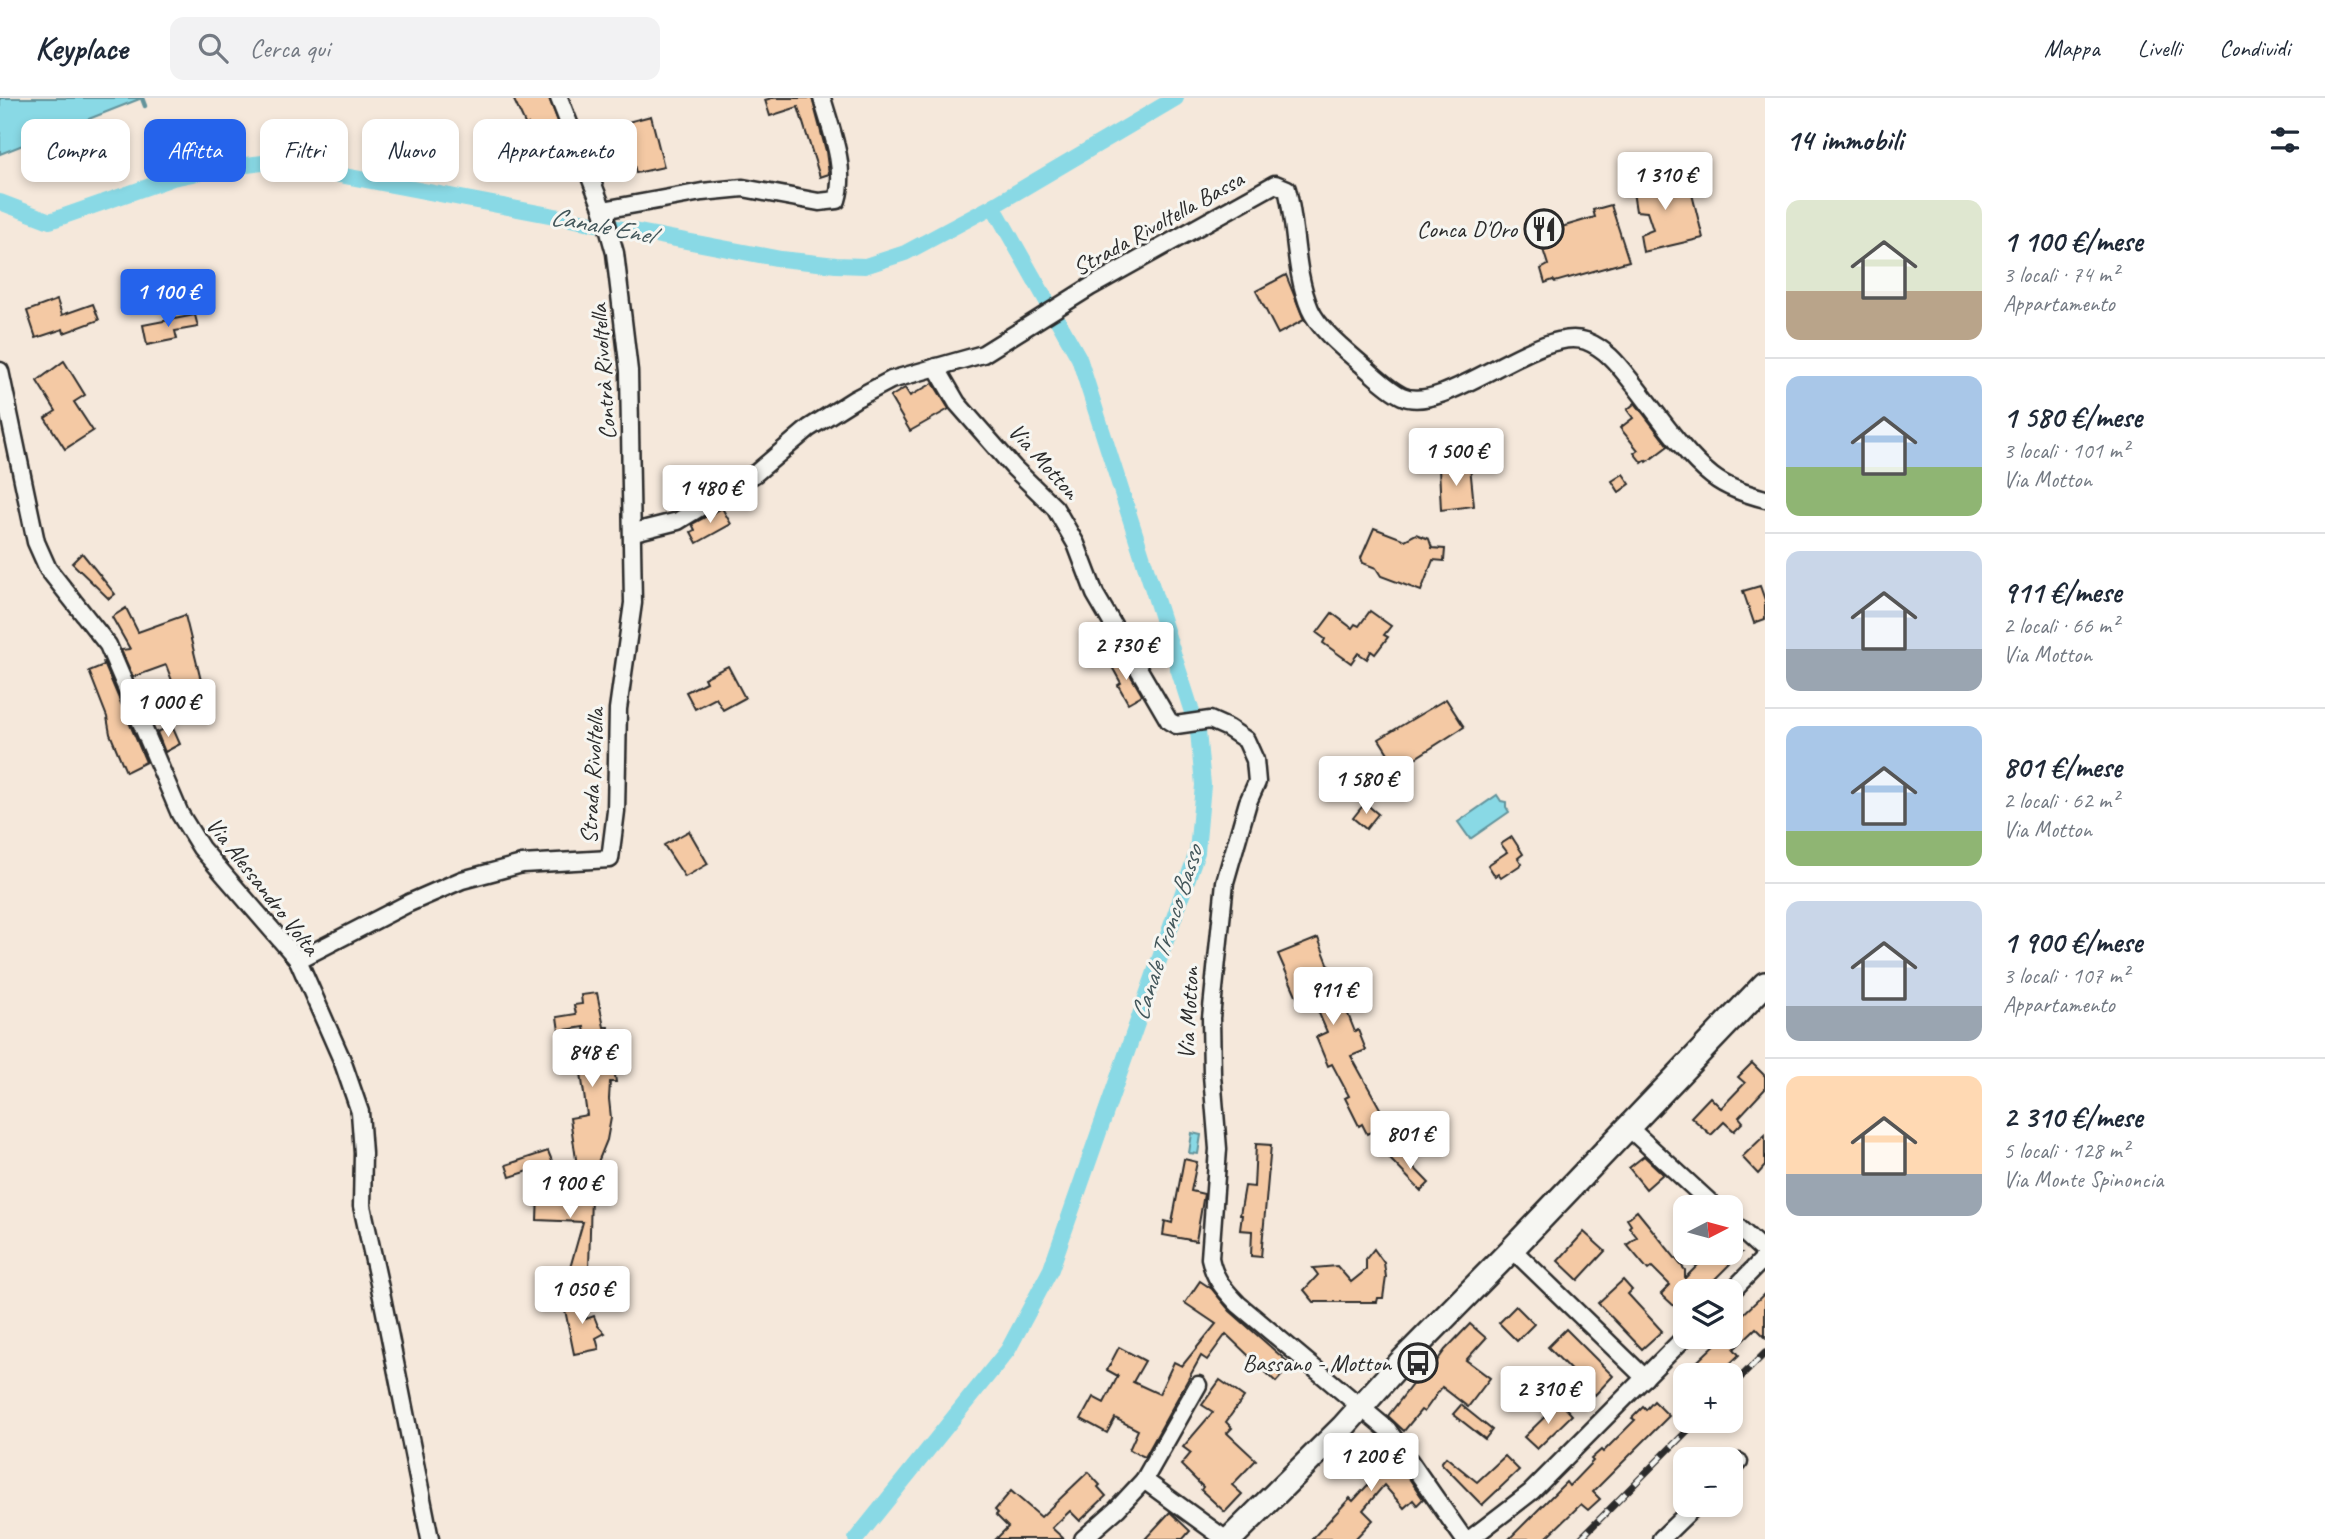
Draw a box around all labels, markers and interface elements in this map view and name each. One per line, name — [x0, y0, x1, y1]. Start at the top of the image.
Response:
search box — [170, 17, 660, 80]
text: Keyplace — [35, 27, 128, 69]
icon: search — [194, 29, 232, 67]
text: Cerca qui — [250, 32, 330, 65]
text: Mappa — [2044, 33, 2100, 63]
text: Livelli — [2138, 33, 2181, 63]
text: Condividi — [2219, 33, 2290, 63]
chip: Compra — [21, 119, 130, 182]
chip: Affitta — [144, 119, 246, 182]
chip: Filtri — [260, 119, 348, 182]
chip: Nuovo — [362, 119, 459, 182]
chip: Appartamento — [473, 119, 637, 182]
text: 14 immobili — [1786, 121, 1903, 159]
icon: filters — [2266, 121, 2304, 159]
pin: 1 310 € — [1600, 152, 1730, 212]
text: 1 310 € — [1634, 160, 1696, 189]
street label: Strada Rivoltella Bassa — [1067, 163, 1250, 282]
water label: Canale Enel — [548, 199, 664, 253]
restaurant icon: Conca D'Oro — [1523, 208, 1565, 250]
place label: Conca D'Oro — [1417, 214, 1519, 244]
text: 1 100 €/mese — [2003, 222, 2143, 260]
icon: home — [1842, 228, 1926, 312]
text: 3 locali · 74 m² — [2003, 260, 2118, 289]
pin: 1 100 € — [103, 270, 233, 329]
text: 1 100 € — [137, 277, 199, 306]
text: Appartamento — [2003, 289, 2115, 318]
street label: Contrà Rivoltella — [583, 302, 623, 441]
text: 1 580 €/mese — [2003, 398, 2142, 436]
icon: home — [1842, 404, 1926, 488]
street label: Via Motton — [1002, 417, 1087, 506]
pin: 1 500 € — [1391, 428, 1521, 488]
text: 1 500 € — [1425, 436, 1487, 465]
text: 3 locali · 101 m² — [2003, 436, 2129, 465]
text: Via Motton — [2003, 465, 2092, 494]
pin: 1 480 € — [645, 466, 775, 525]
text: 1 480 € — [679, 473, 741, 502]
text: 911 €/mese — [2003, 573, 2121, 611]
icon: home — [1842, 579, 1926, 663]
text: 2 locali · 66 m² — [2003, 611, 2118, 640]
pin: 2 730 € — [1061, 622, 1191, 682]
text: 2 730 € — [1095, 630, 1157, 659]
text: Via Motton — [2003, 640, 2092, 669]
pin: 1 000 € — [103, 680, 233, 739]
text: 1 000 € — [137, 687, 199, 716]
street label: Strada Rivoltella — [573, 705, 611, 845]
text: 801 €/mese — [2003, 748, 2122, 786]
icon: home — [1842, 754, 1926, 838]
pin: 1 580 € — [1301, 756, 1431, 816]
text: 1 580 € — [1335, 764, 1397, 793]
text: 2 locali · 62 m² — [2003, 786, 2118, 815]
street label: Via Alessandro Volta — [200, 811, 327, 962]
text: Via Motton — [2003, 815, 2092, 844]
water label: Canale Tronco Basso — [1123, 838, 1211, 1025]
text: 1 900 €/mese — [2003, 923, 2142, 961]
icon: home — [1842, 929, 1926, 1013]
text: 3 locali · 107 m² — [2003, 961, 2129, 990]
street label: Via Motton — [1171, 965, 1205, 1060]
pin: 911 € — [1284, 968, 1382, 1027]
text: 911 € — [1310, 975, 1356, 1004]
text: Appartamento — [2003, 990, 2115, 1019]
pin: 848 € — [543, 1030, 641, 1089]
text: 848 € — [569, 1037, 615, 1066]
text: 2 310 €/mese — [2003, 1098, 2143, 1136]
icon: home — [1842, 1104, 1926, 1188]
pin: 801 € — [1361, 1112, 1459, 1171]
text: 801 € — [1387, 1119, 1433, 1148]
text: 5 locali · 128 m² — [2003, 1136, 2129, 1165]
pin: 1 900 € — [505, 1160, 635, 1220]
text: Via Monte Spinoncia — [2003, 1165, 2163, 1194]
text: 1 900 € — [539, 1168, 601, 1197]
north arrow — [1673, 1195, 1743, 1265]
map controls — [1673, 1195, 1743, 1517]
pin: 1 050 € — [517, 1266, 647, 1326]
text: 1 050 € — [551, 1274, 613, 1303]
button: layers — [1673, 1279, 1743, 1349]
bus stop icon: Bassano - Motton — [1397, 1342, 1439, 1384]
place label: Bassano - Motton — [1242, 1348, 1392, 1378]
button: + — [1673, 1363, 1743, 1433]
pin: 2 310 € — [1483, 1366, 1613, 1426]
text: 2 310 € — [1517, 1374, 1579, 1403]
pin: 1 200 € — [1306, 1434, 1436, 1493]
text: 1 200 € — [1340, 1441, 1402, 1470]
button: − — [1673, 1447, 1743, 1517]

